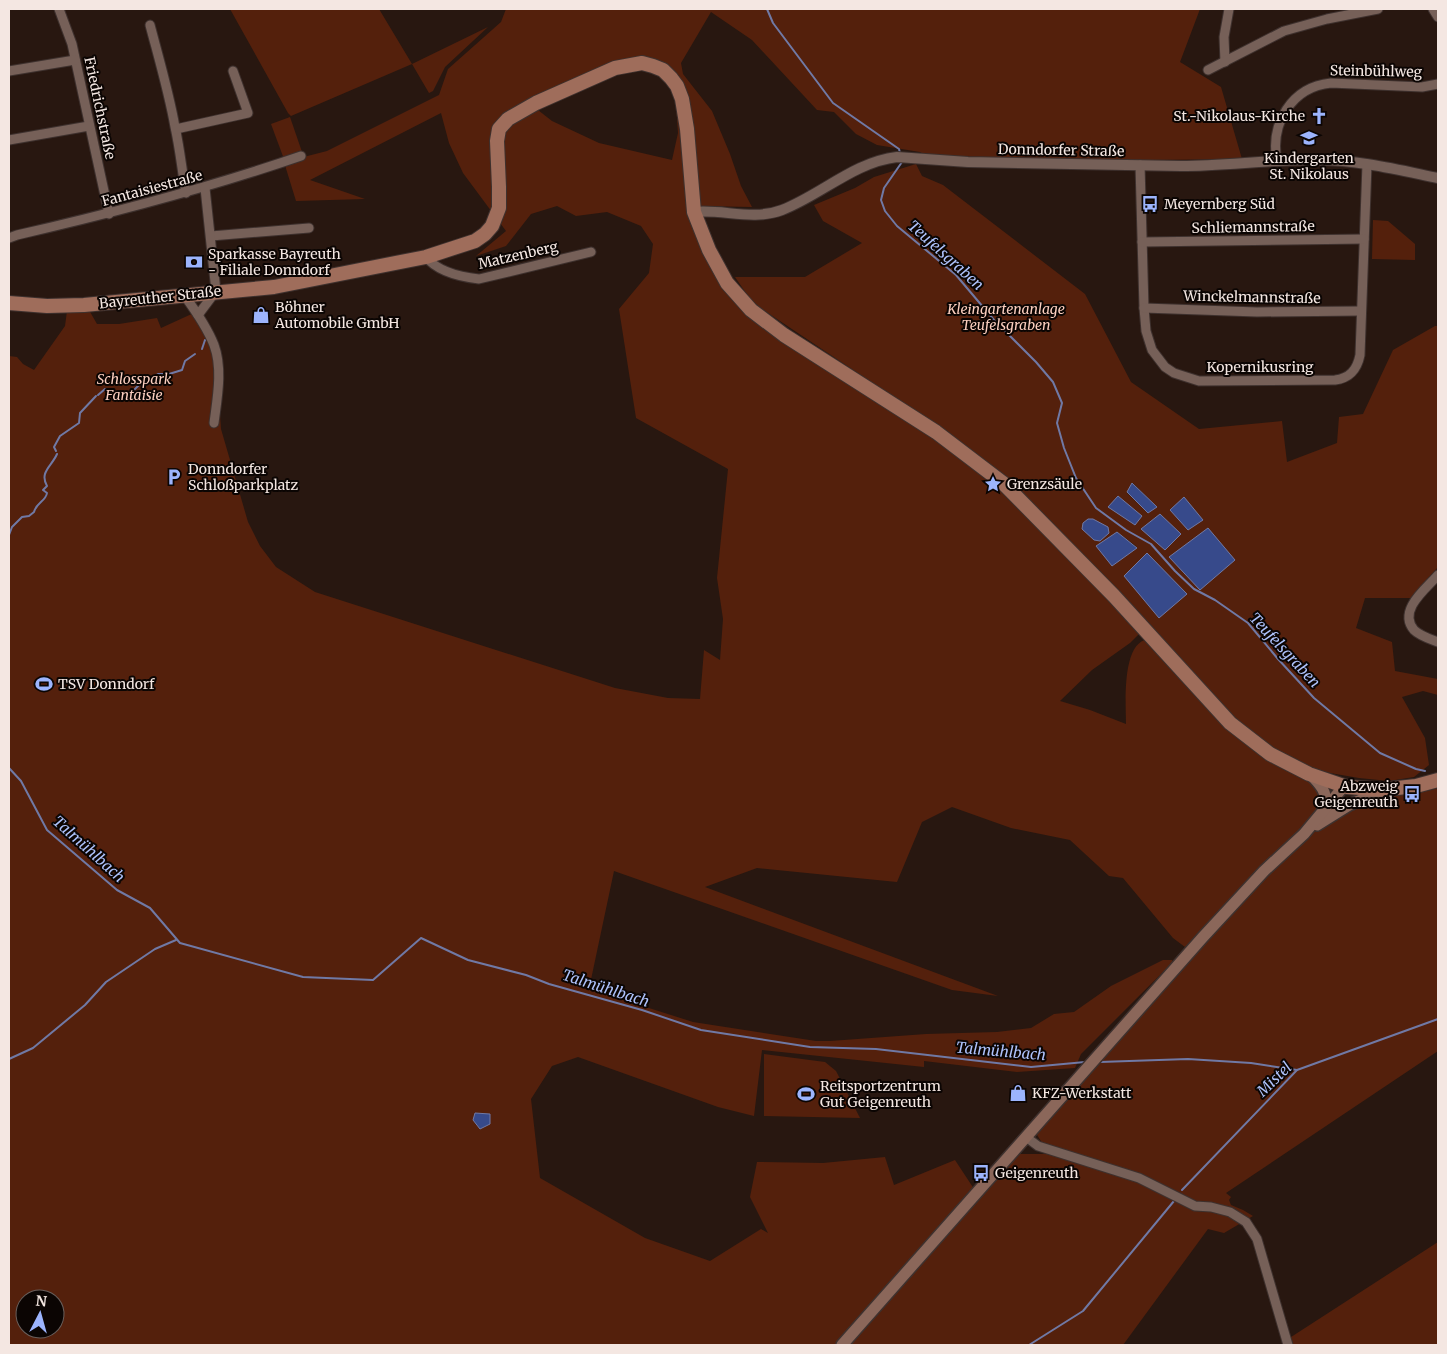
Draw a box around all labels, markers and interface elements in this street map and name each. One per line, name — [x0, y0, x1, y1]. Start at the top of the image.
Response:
street label: Friedrichstraße — [80, 55, 120, 161]
street label: Steinbühlweg — [1330, 61, 1423, 81]
church icon: St.-Nikolaus-Kirche — [1309, 106, 1329, 126]
place label: St.-Nikolaus-Kirche — [1173, 107, 1305, 125]
school or university icon: Kindergarten St. Nikolaus — [1299, 128, 1319, 148]
street label: Donndorfer Straße — [998, 140, 1124, 160]
place label: Kindergarten St. Nikolaus — [1264, 149, 1354, 183]
street label: Fantaisiestraße — [100, 166, 204, 210]
bus stop icon: Meyernberg Süd — [1140, 194, 1160, 214]
place label: Meyernberg Süd — [1164, 195, 1276, 213]
water label: Teufelsgraben — [904, 216, 988, 294]
street label: Schliemannstraße — [1191, 217, 1315, 237]
street label: Matzenberg — [476, 237, 560, 273]
place label: Sparkasse Bayreuth - Filiale Donndorf — [208, 245, 341, 279]
bank icon: Sparkasse Bayreuth - Filiale Donndorf — [184, 252, 204, 272]
street label: Bayreuther Straße — [98, 282, 222, 312]
street label: Winckelmannstraße — [1182, 287, 1321, 307]
place label: Böhner Automobile GmbH — [274, 298, 399, 332]
park label: Kleingartenanlage Teufelsgraben — [946, 300, 1065, 334]
shop icon: Böhner Automobile GmbH — [251, 305, 271, 325]
street label: Kopernikusring — [1206, 358, 1314, 376]
park label: Schlosspark Fantaisie — [97, 370, 172, 404]
place label: Donndorfer Schloßparkplatz — [188, 460, 299, 494]
parking icon: Donndorfer Schloßparkplatz — [164, 467, 184, 487]
place icon: Grenzsäule — [983, 474, 1003, 494]
place label: Grenzsäule — [1007, 475, 1082, 493]
water label: Teufelsgraben — [1246, 609, 1324, 691]
sports icon: TSV Donndorf — [34, 674, 54, 694]
place label: TSV Donndorf — [58, 675, 155, 693]
place label: Abzweig Geigenreuth — [1314, 777, 1399, 811]
bus stop icon: Abzweig Geigenreuth — [1402, 784, 1422, 804]
water label: Talmühlbach — [49, 812, 129, 886]
water label: Talmühlbach — [560, 965, 652, 1011]
water label: Talmühlbach — [955, 1038, 1047, 1064]
water label: Mistel — [1252, 1058, 1296, 1101]
place label: Reitsportzentrum Gut Geigenreuth — [820, 1077, 941, 1111]
shop icon: KFZ-Werkstatt — [1008, 1083, 1028, 1103]
sports icon: Reitsportzentrum Gut Geigenreuth — [796, 1084, 816, 1104]
place label: KFZ-Werkstatt — [1032, 1084, 1132, 1102]
bus stop icon: Geigenreuth — [971, 1163, 991, 1183]
place label: Geigenreuth — [995, 1164, 1079, 1182]
north arrow — [15, 1289, 65, 1339]
text: N — [35, 1292, 48, 1311]

